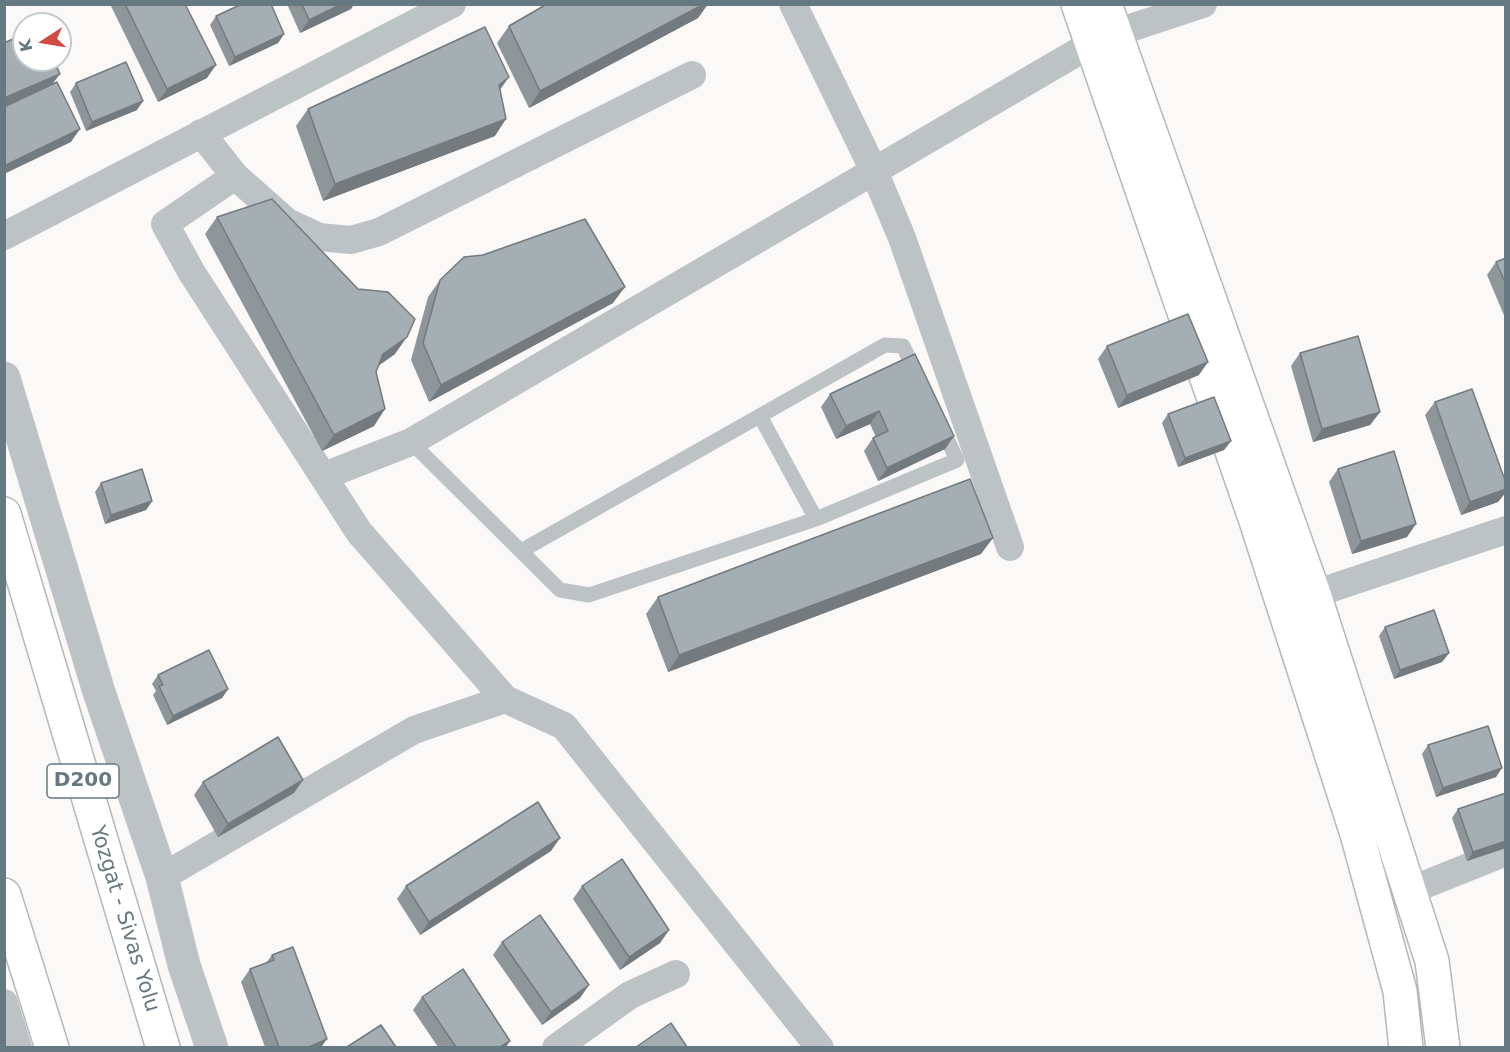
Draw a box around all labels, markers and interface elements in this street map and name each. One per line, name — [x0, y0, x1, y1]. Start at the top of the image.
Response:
north arrow — [12, 12, 72, 72]
text: K — [15, 37, 36, 53]
road number: D200 — [47, 764, 119, 798]
street label: Yozgat - Sivas Yolu — [84, 823, 164, 1015]

